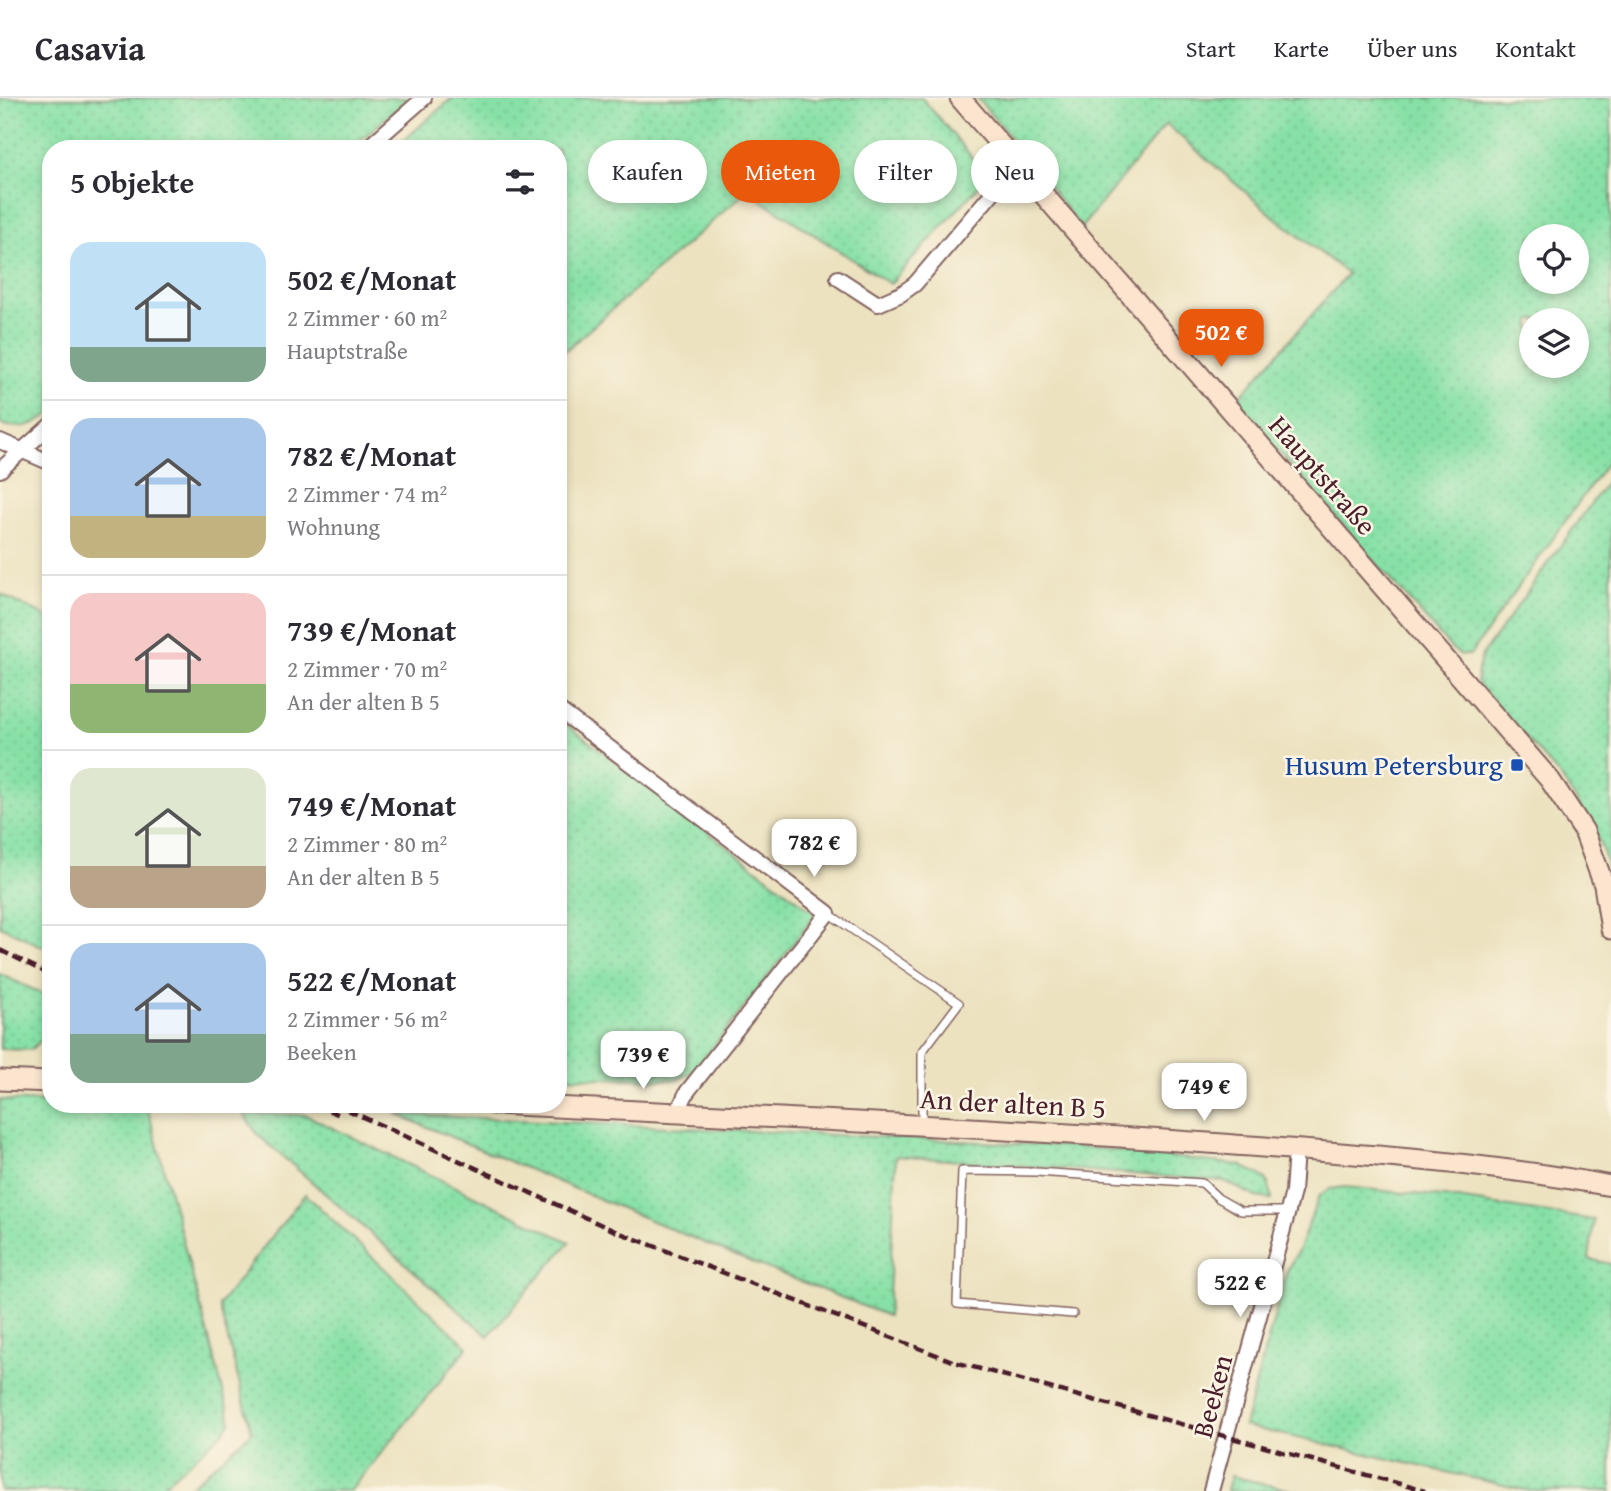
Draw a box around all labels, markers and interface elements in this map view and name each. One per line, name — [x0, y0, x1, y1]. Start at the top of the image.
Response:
text: Casavia — [35, 24, 145, 72]
text: Start — [1186, 31, 1236, 66]
text: Karte — [1274, 31, 1329, 66]
text: Über uns — [1367, 31, 1458, 66]
text: Kontakt — [1496, 31, 1576, 66]
chip: Kaufen — [588, 140, 707, 203]
chip: Mieten — [721, 140, 840, 203]
chip: Filter — [854, 140, 957, 203]
chip: Neu — [971, 140, 1059, 203]
text: 5 Objekte — [70, 160, 194, 204]
icon: filters — [501, 163, 539, 201]
map controls — [1519, 224, 1589, 378]
button: locate — [1519, 224, 1589, 294]
text: 502 €/Monat — [287, 257, 456, 301]
icon: home — [126, 270, 210, 354]
text: 2 Zimmer · 60 m² — [287, 301, 447, 334]
button: layers — [1519, 308, 1589, 378]
pin: 502 € — [1172, 310, 1270, 369]
text: 502 € — [1195, 315, 1247, 348]
text: Hauptstraße — [287, 334, 408, 367]
street label: Hauptstraße — [1260, 406, 1387, 544]
text: 782 €/Monat — [287, 433, 456, 477]
icon: home — [126, 446, 210, 530]
text: 2 Zimmer · 74 m² — [287, 477, 447, 510]
text: Wohnung — [287, 510, 380, 543]
text: 739 €/Monat — [287, 608, 456, 652]
icon: home — [126, 621, 210, 705]
text: 2 Zimmer · 70 m² — [287, 652, 447, 685]
text: An der alten B 5 — [287, 685, 440, 718]
place label: Husum Petersburg — [1285, 744, 1503, 785]
marker: Husum Petersburg — [1509, 757, 1525, 773]
text: 749 €/Monat — [287, 783, 456, 827]
icon: home — [126, 796, 210, 880]
pin: 782 € — [765, 820, 863, 879]
text: 782 € — [788, 825, 840, 858]
text: 2 Zimmer · 80 m² — [287, 827, 447, 860]
text: An der alten B 5 — [287, 860, 440, 893]
text: 522 €/Monat — [287, 958, 456, 1002]
icon: home — [126, 971, 210, 1055]
text: 2 Zimmer · 56 m² — [287, 1002, 447, 1035]
pin: 739 € — [594, 1032, 692, 1091]
text: Beeken — [287, 1035, 357, 1068]
text: 739 € — [617, 1037, 669, 1070]
pin: 749 € — [1155, 1063, 1253, 1123]
text: 749 € — [1178, 1069, 1230, 1102]
street label: An der alten B 5 — [919, 1077, 1107, 1128]
pin: 522 € — [1191, 1260, 1289, 1319]
text: 522 € — [1214, 1265, 1266, 1298]
street label: Beeken — [1181, 1349, 1242, 1442]

